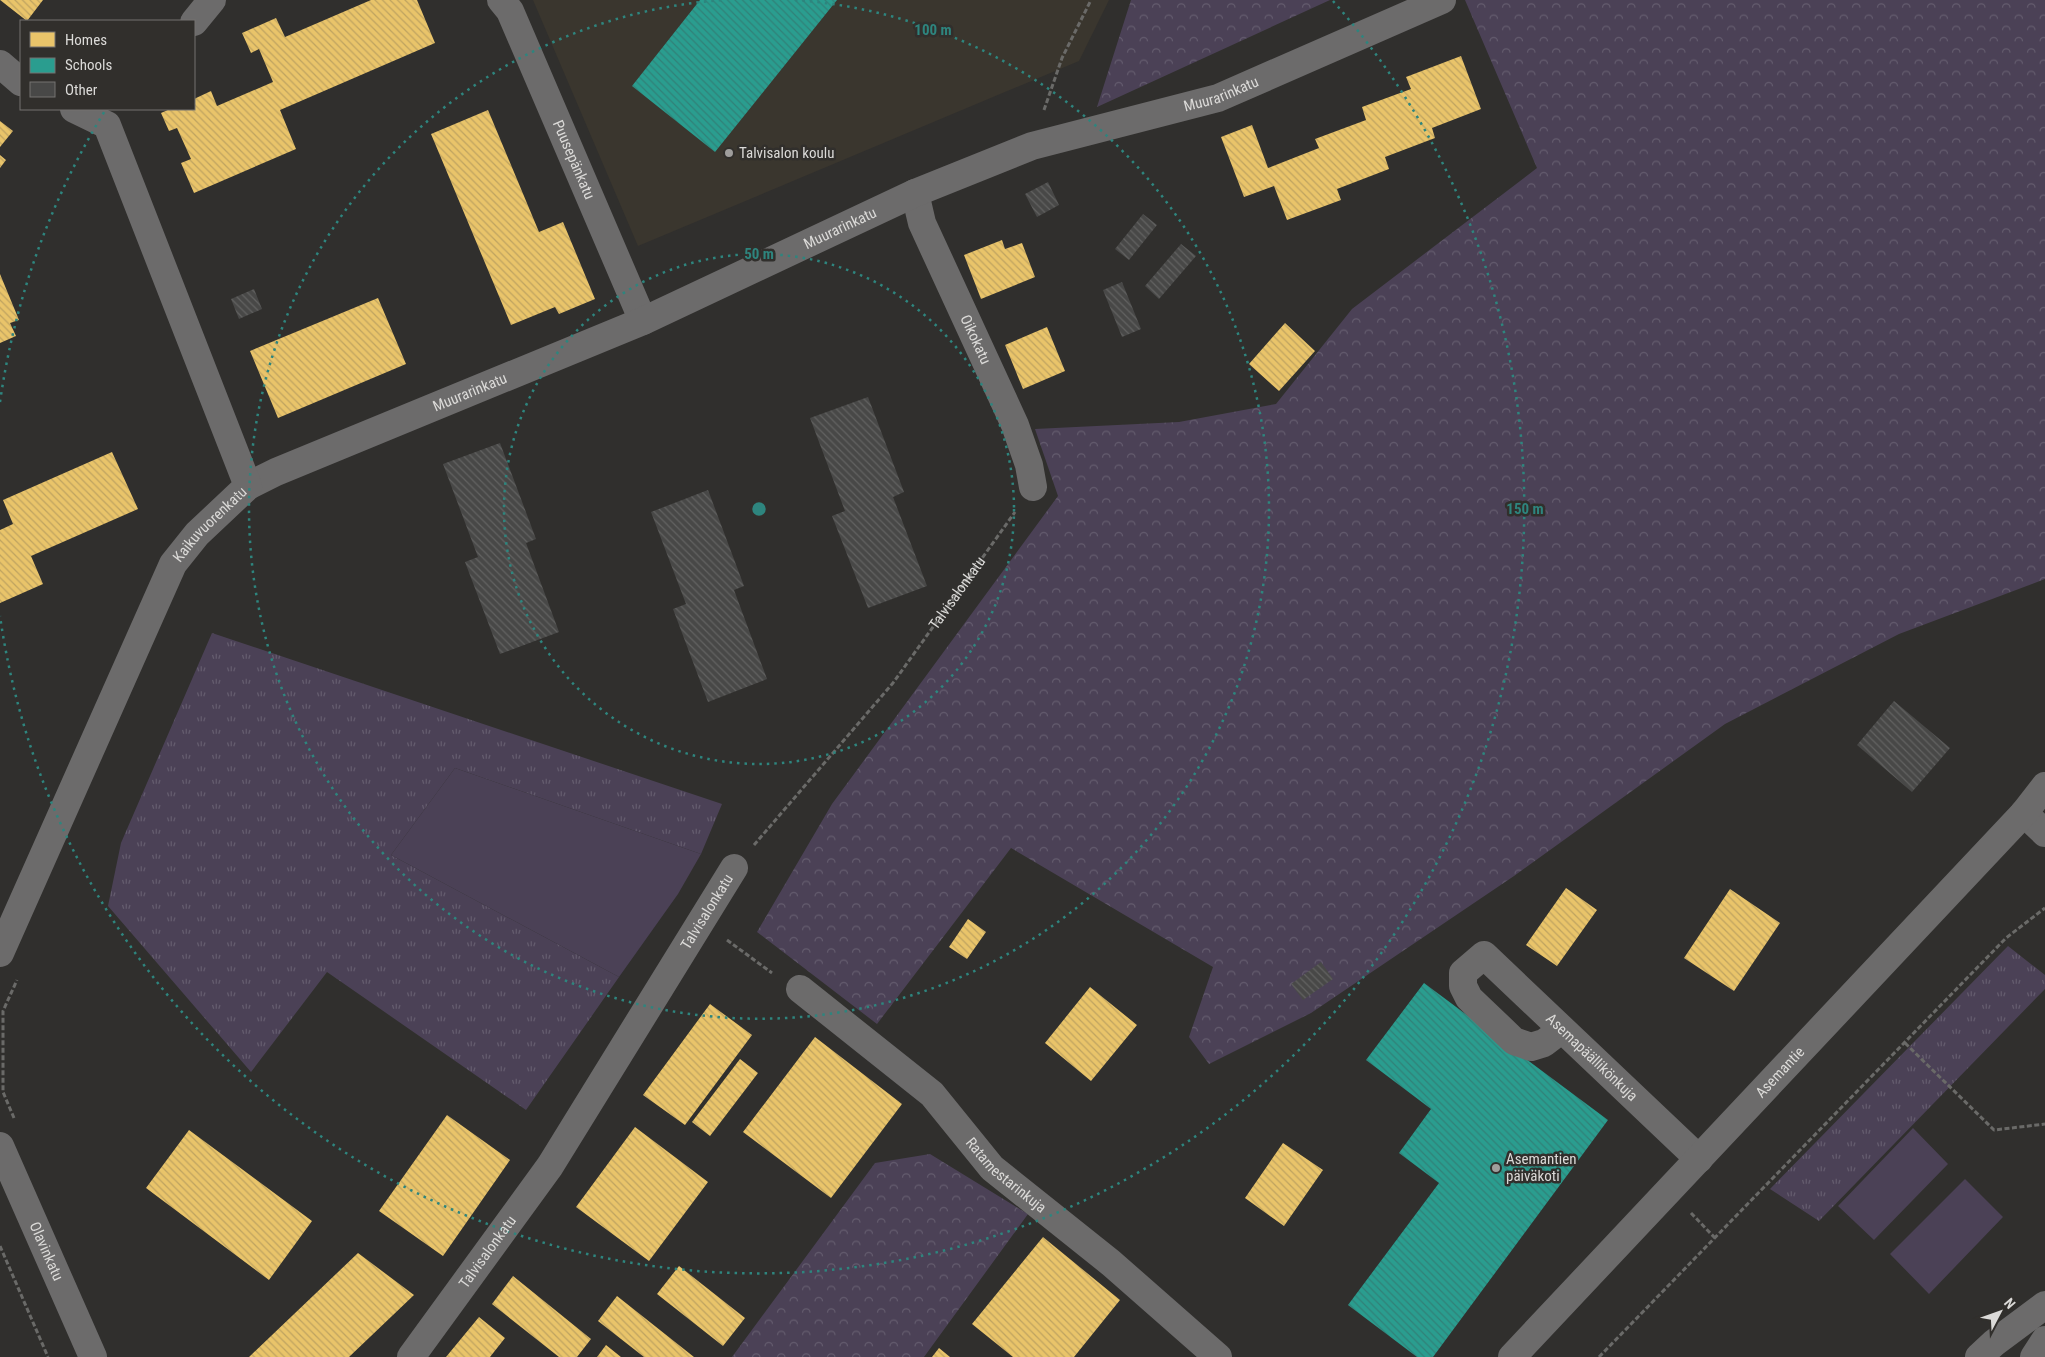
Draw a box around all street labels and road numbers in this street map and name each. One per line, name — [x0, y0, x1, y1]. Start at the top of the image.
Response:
street label: Muurarinkatu — [1182, 72, 1261, 115]
street label: Puusepänkatu — [549, 117, 599, 202]
street label: Muurarinkatu — [801, 203, 879, 253]
street label: Oikokatu — [956, 312, 995, 367]
street label: Muurarinkatu — [430, 369, 510, 415]
street label: Kaikuvuorenkatu — [169, 483, 251, 566]
street label: Talvisalonkatu — [925, 553, 989, 633]
street label: Talvisalonkatu — [677, 871, 737, 953]
street label: Asemapäällikönkuja — [1542, 1010, 1641, 1105]
street label: Asemantie — [1752, 1043, 1808, 1101]
street label: Ratamestarinkuja — [962, 1134, 1050, 1217]
street label: Talvisalonkatu — [455, 1212, 520, 1292]
street label: Olavinkatu — [26, 1219, 67, 1283]

